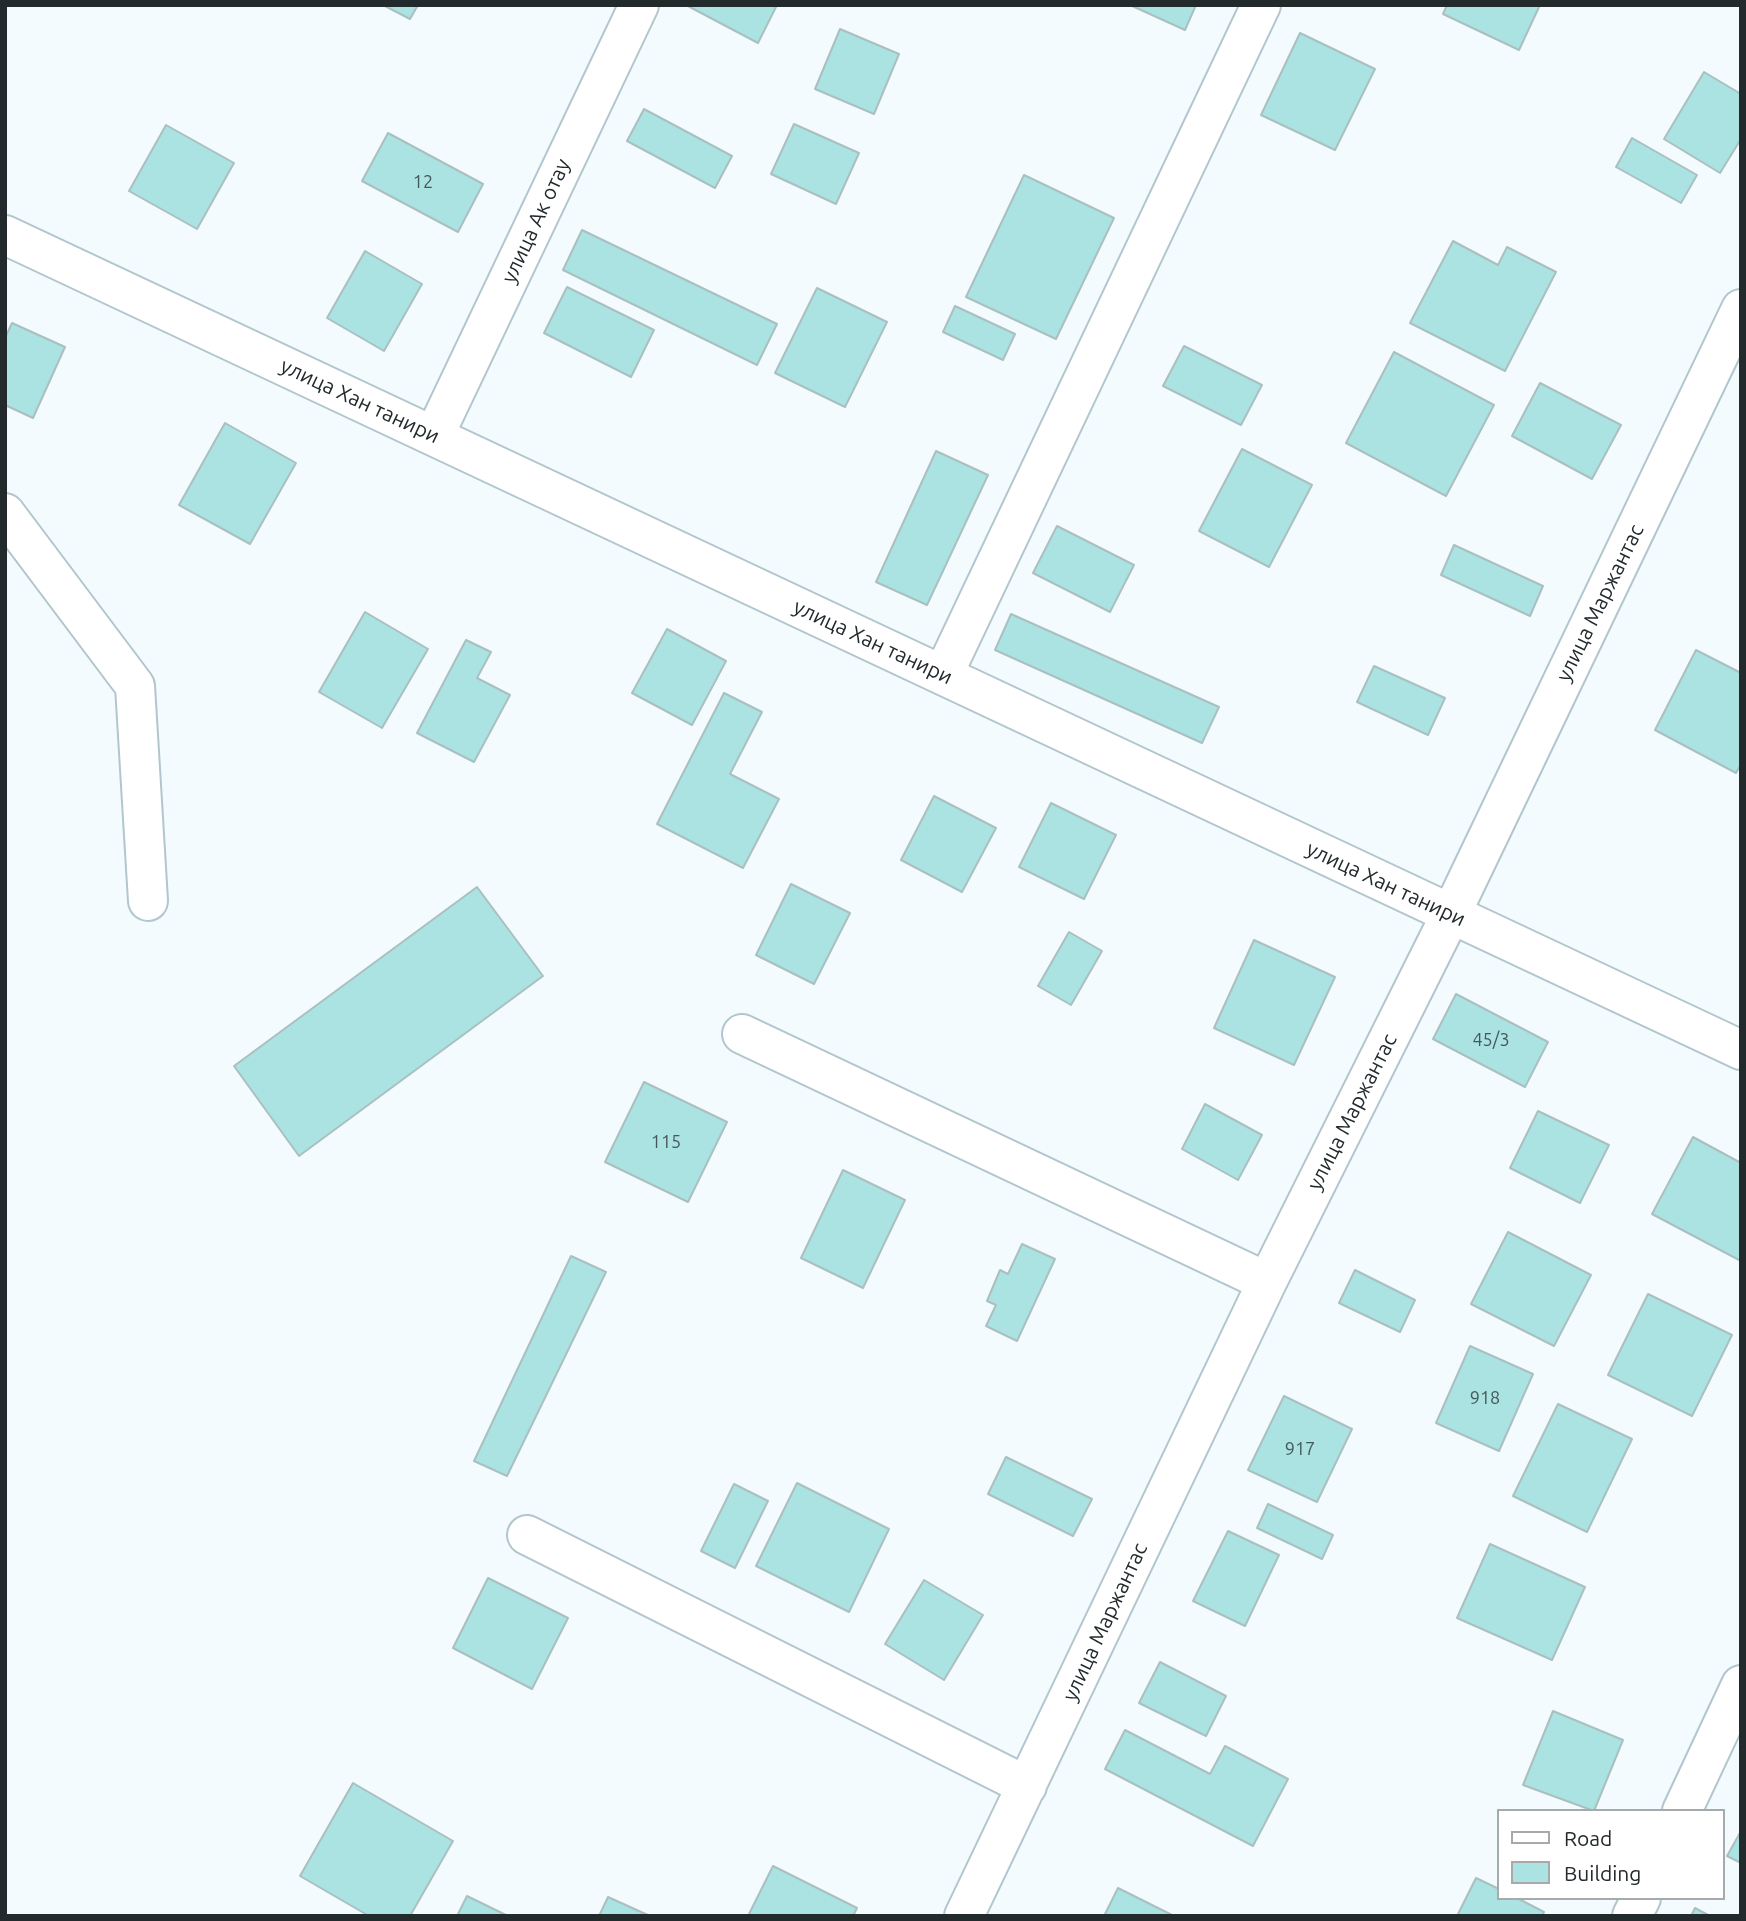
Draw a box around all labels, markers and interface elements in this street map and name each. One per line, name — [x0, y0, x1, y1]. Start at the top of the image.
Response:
street label: улица Ак отау — [496, 155, 576, 287]
house number: 12 — [413, 171, 433, 193]
street label: улица Хан танири — [276, 353, 444, 449]
street label: улица Маржантас — [1551, 520, 1649, 686]
street label: улица Хан танири — [789, 594, 957, 690]
street label: улица Хан танири — [1302, 836, 1470, 932]
house number: 45/3 — [1472, 1029, 1510, 1051]
street label: улица Маржантас — [1302, 1030, 1402, 1194]
house number: 115 — [651, 1131, 681, 1153]
house number: 918 — [1470, 1387, 1500, 1409]
house number: 917 — [1285, 1438, 1315, 1460]
street label: улица Маржантас — [1057, 1539, 1153, 1705]
legend — [1498, 1809, 1725, 1900]
text: Road — [1564, 1826, 1612, 1850]
text: Building — [1564, 1861, 1641, 1885]

